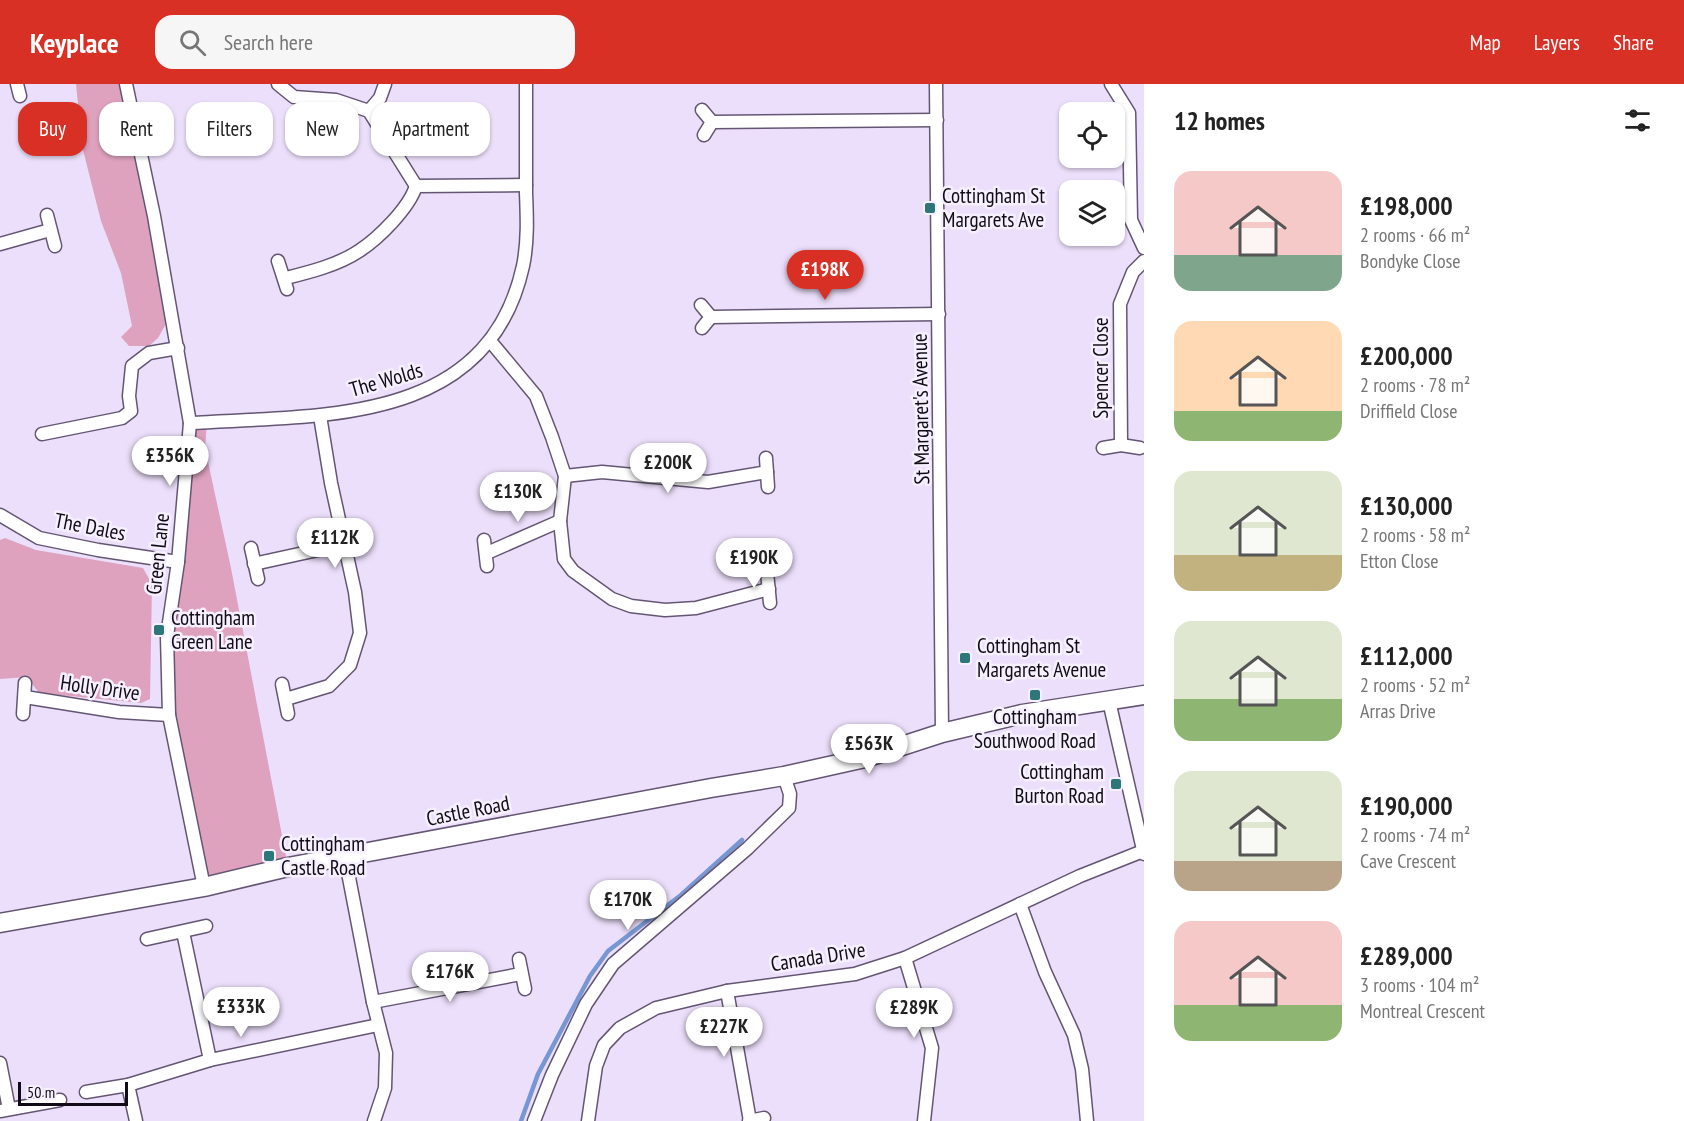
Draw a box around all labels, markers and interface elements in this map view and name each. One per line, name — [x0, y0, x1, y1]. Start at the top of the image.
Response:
search box — [155, 15, 575, 69]
text: Keyplace — [30, 24, 119, 61]
icon: search — [176, 26, 209, 59]
text: Search here — [224, 28, 313, 56]
text: Map — [1470, 29, 1501, 56]
text: Layers — [1534, 29, 1580, 56]
text: Share — [1613, 29, 1654, 56]
chip: Buy — [18, 102, 87, 156]
chip: Rent — [99, 102, 174, 156]
chip: Filters — [186, 102, 273, 156]
chip: New — [285, 102, 359, 156]
chip: Apartment — [371, 102, 490, 156]
map controls — [1059, 102, 1125, 246]
button: locate — [1059, 102, 1125, 168]
text: 12 homes — [1174, 104, 1265, 137]
icon: filters — [1621, 104, 1654, 137]
button: layers — [1059, 180, 1125, 246]
place label: Cottingham St Margarets Ave — [942, 182, 1045, 233]
text: £198,000 — [1360, 189, 1453, 222]
icon: home — [1222, 195, 1294, 267]
marker: Cottingham St Margarets Ave — [923, 201, 937, 215]
text: 2 rooms · 66 m² — [1360, 222, 1470, 248]
text: Bondyke Close — [1360, 248, 1461, 274]
pin: £198K — [783, 250, 867, 301]
text: £198K — [801, 256, 849, 282]
street label: Spencer Close — [1087, 317, 1114, 419]
street label: St Margaret's Avenue — [906, 333, 935, 485]
text: £200,000 — [1360, 339, 1453, 372]
icon: home — [1222, 345, 1294, 417]
street label: The Wolds — [346, 356, 426, 403]
text: 2 rooms · 78 m² — [1360, 372, 1470, 398]
text: Driffield Close — [1360, 398, 1458, 424]
pin: £356K — [128, 436, 212, 487]
text: £356K — [146, 442, 194, 468]
pin: £200K — [626, 443, 710, 494]
text: £200K — [644, 449, 692, 475]
pin: £130K — [476, 472, 560, 523]
text: £130K — [494, 478, 542, 504]
text: £130,000 — [1360, 489, 1453, 522]
icon: home — [1222, 495, 1294, 567]
street label: The Dales — [52, 506, 128, 547]
street label: Green Lane — [140, 512, 175, 596]
pin: £112K — [293, 518, 377, 569]
text: 2 rooms · 58 m² — [1360, 522, 1470, 548]
text: £112K — [311, 524, 359, 550]
pin: £190K — [712, 538, 796, 589]
text: £190K — [730, 544, 778, 570]
text: Etton Close — [1360, 548, 1439, 574]
place label: Cottingham Green Lane — [171, 604, 255, 655]
marker: Cottingham Green Lane — [152, 623, 166, 637]
place label: Cottingham St Margarets Avenue — [977, 632, 1106, 683]
text: £112,000 — [1360, 639, 1453, 672]
icon: home — [1222, 645, 1294, 717]
marker: Cottingham St Margarets Avenue — [958, 651, 972, 665]
street label: Holly Drive — [59, 669, 142, 706]
text: 2 rooms · 52 m² — [1360, 672, 1470, 698]
marker: Cottingham Southwood Road — [1028, 688, 1042, 702]
text: Arras Drive — [1360, 698, 1436, 724]
place label: Cottingham Southwood Road — [974, 703, 1096, 754]
pin: £563K — [827, 724, 911, 775]
text: £563K — [845, 730, 893, 756]
place label: Cottingham Burton Road — [1015, 758, 1104, 809]
marker: Cottingham Burton Road — [1109, 777, 1123, 791]
street label: Castle Road — [424, 789, 512, 832]
text: £190,000 — [1360, 789, 1453, 822]
icon: home — [1222, 795, 1294, 867]
text: 2 rooms · 74 m² — [1360, 822, 1470, 848]
place label: Cottingham Castle Road — [281, 830, 365, 881]
text: Cave Crescent — [1360, 848, 1456, 874]
marker: Cottingham Castle Road — [262, 849, 276, 863]
pin: £170K — [586, 880, 670, 931]
text: £170K — [604, 886, 652, 912]
street label: Canada Drive — [769, 936, 867, 977]
text: £289,000 — [1360, 939, 1453, 972]
icon: home — [1222, 945, 1294, 1017]
pin: £176K — [408, 952, 492, 1003]
text: £176K — [426, 958, 474, 984]
text: 3 rooms · 104 m² — [1360, 972, 1479, 998]
pin: £333K — [199, 987, 283, 1038]
pin: £289K — [872, 988, 956, 1039]
text: £333K — [217, 993, 265, 1019]
text: £289K — [890, 994, 938, 1020]
text: Montreal Crescent — [1360, 998, 1485, 1024]
pin: £227K — [682, 1007, 766, 1058]
text: £227K — [700, 1013, 748, 1039]
scale bar — [18, 1079, 128, 1106]
text: 50 m — [27, 1082, 55, 1102]

